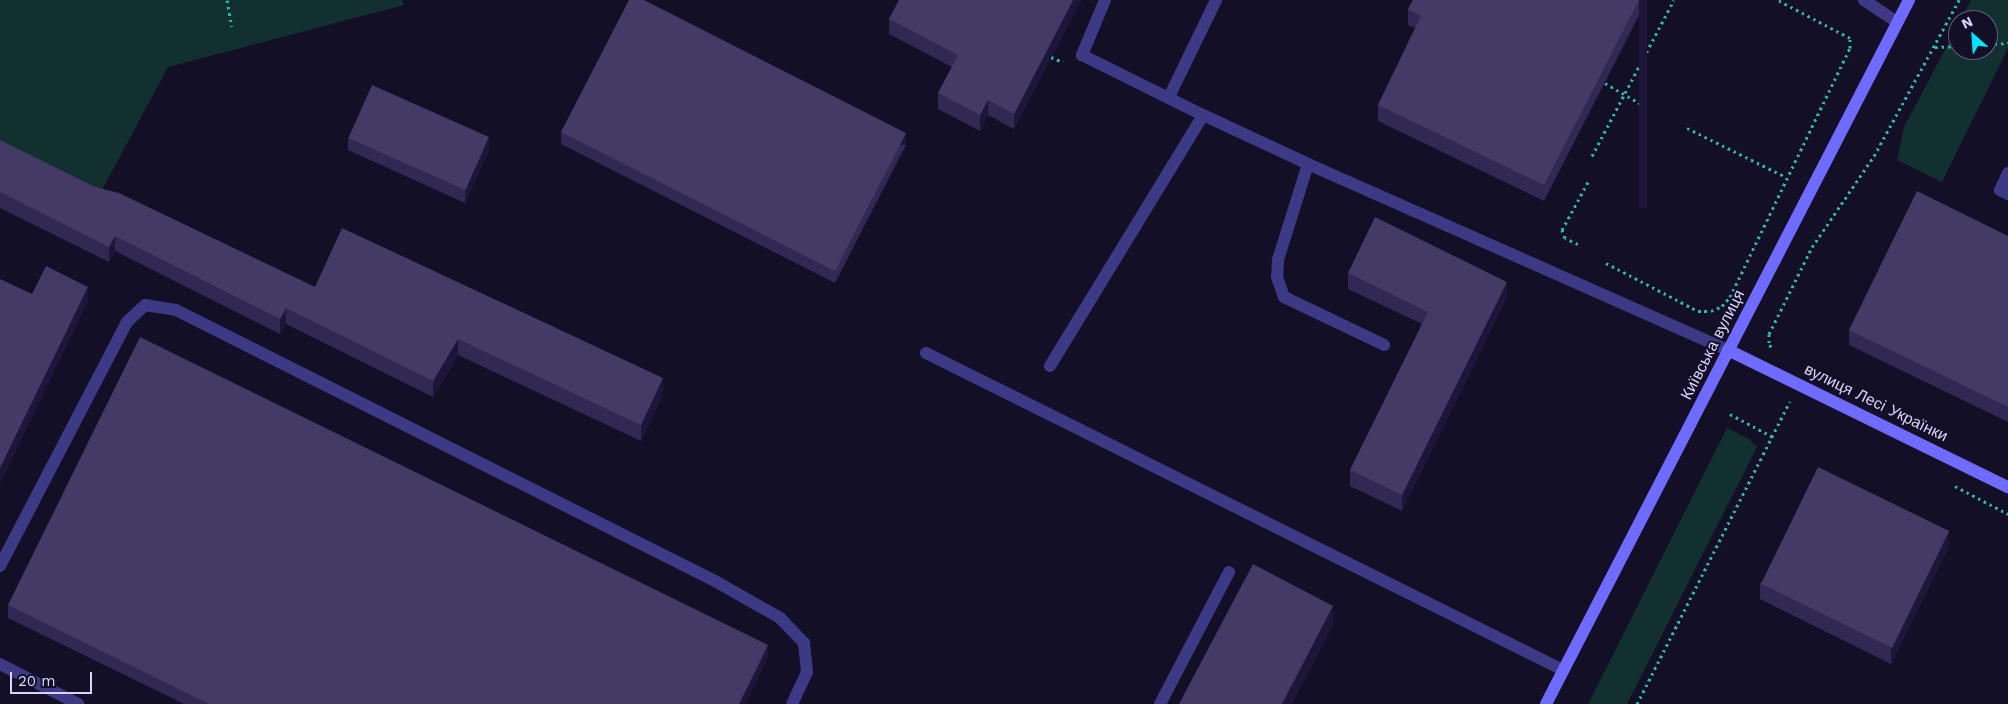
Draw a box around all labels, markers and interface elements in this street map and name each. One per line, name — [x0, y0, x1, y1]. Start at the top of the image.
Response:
north arrow — [1948, 10, 1998, 60]
text: N — [1959, 13, 1975, 32]
street label: Київська вулиця — [1677, 287, 1749, 403]
street label: вулиця Лесі Українки — [1801, 360, 1951, 446]
scale bar — [12, 662, 95, 694]
text: 20 m — [18, 672, 56, 690]

